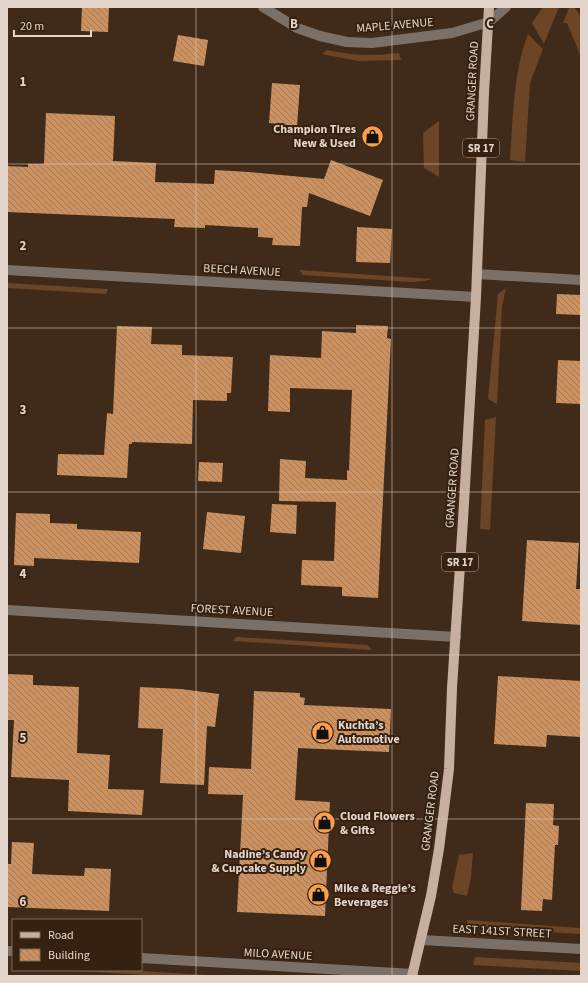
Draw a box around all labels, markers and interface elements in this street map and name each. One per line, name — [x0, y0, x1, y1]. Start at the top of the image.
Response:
scale bar — [14, 12, 91, 38]
street label: MAPLE AVENUE — [356, 14, 434, 37]
text: B — [290, 15, 298, 33]
text: C — [486, 15, 494, 33]
text: 20 m — [20, 18, 44, 35]
street label: GRANGER ROAD — [462, 41, 483, 121]
text: 1 — [20, 73, 27, 91]
place label: Champion Tires New & Used — [273, 121, 356, 152]
shop icon: Champion Tires New & Used — [359, 123, 385, 149]
road number: SR 17 — [463, 139, 499, 157]
text: 2 — [20, 237, 27, 255]
street label: BEECH AVENUE — [203, 260, 281, 281]
text: 3 — [20, 401, 27, 419]
street label: GRANGER ROAD — [441, 448, 464, 529]
road number: SR 17 — [442, 553, 478, 571]
text: 4 — [20, 565, 27, 583]
street label: FOREST AVENUE — [190, 600, 274, 621]
place label: Kuchta’s Automotive — [337, 717, 400, 748]
shop icon: Kuchta’s Automotive — [310, 719, 336, 745]
text: 5 — [20, 729, 27, 747]
street label: GRANGER ROAD — [417, 770, 444, 852]
place label: Cloud Flowers & Gifts — [340, 808, 415, 839]
shop icon: Cloud Flowers & Gifts — [311, 810, 337, 836]
place label: Nadine’s Candy & Cupcake Supply — [211, 846, 307, 877]
shop icon: Nadine’s Candy & Cupcake Supply — [308, 848, 334, 874]
place label: Mike & Reggie’s Beverages — [334, 880, 416, 911]
shop icon: Mike & Reggie’s Beverages — [306, 882, 332, 908]
text: 6 — [20, 893, 27, 911]
legend — [12, 919, 142, 971]
street label: EAST 141ST STREET — [452, 920, 553, 943]
text: Road — [48, 927, 74, 944]
street label: MILO AVENUE — [243, 944, 313, 965]
text: Building — [48, 947, 90, 964]

